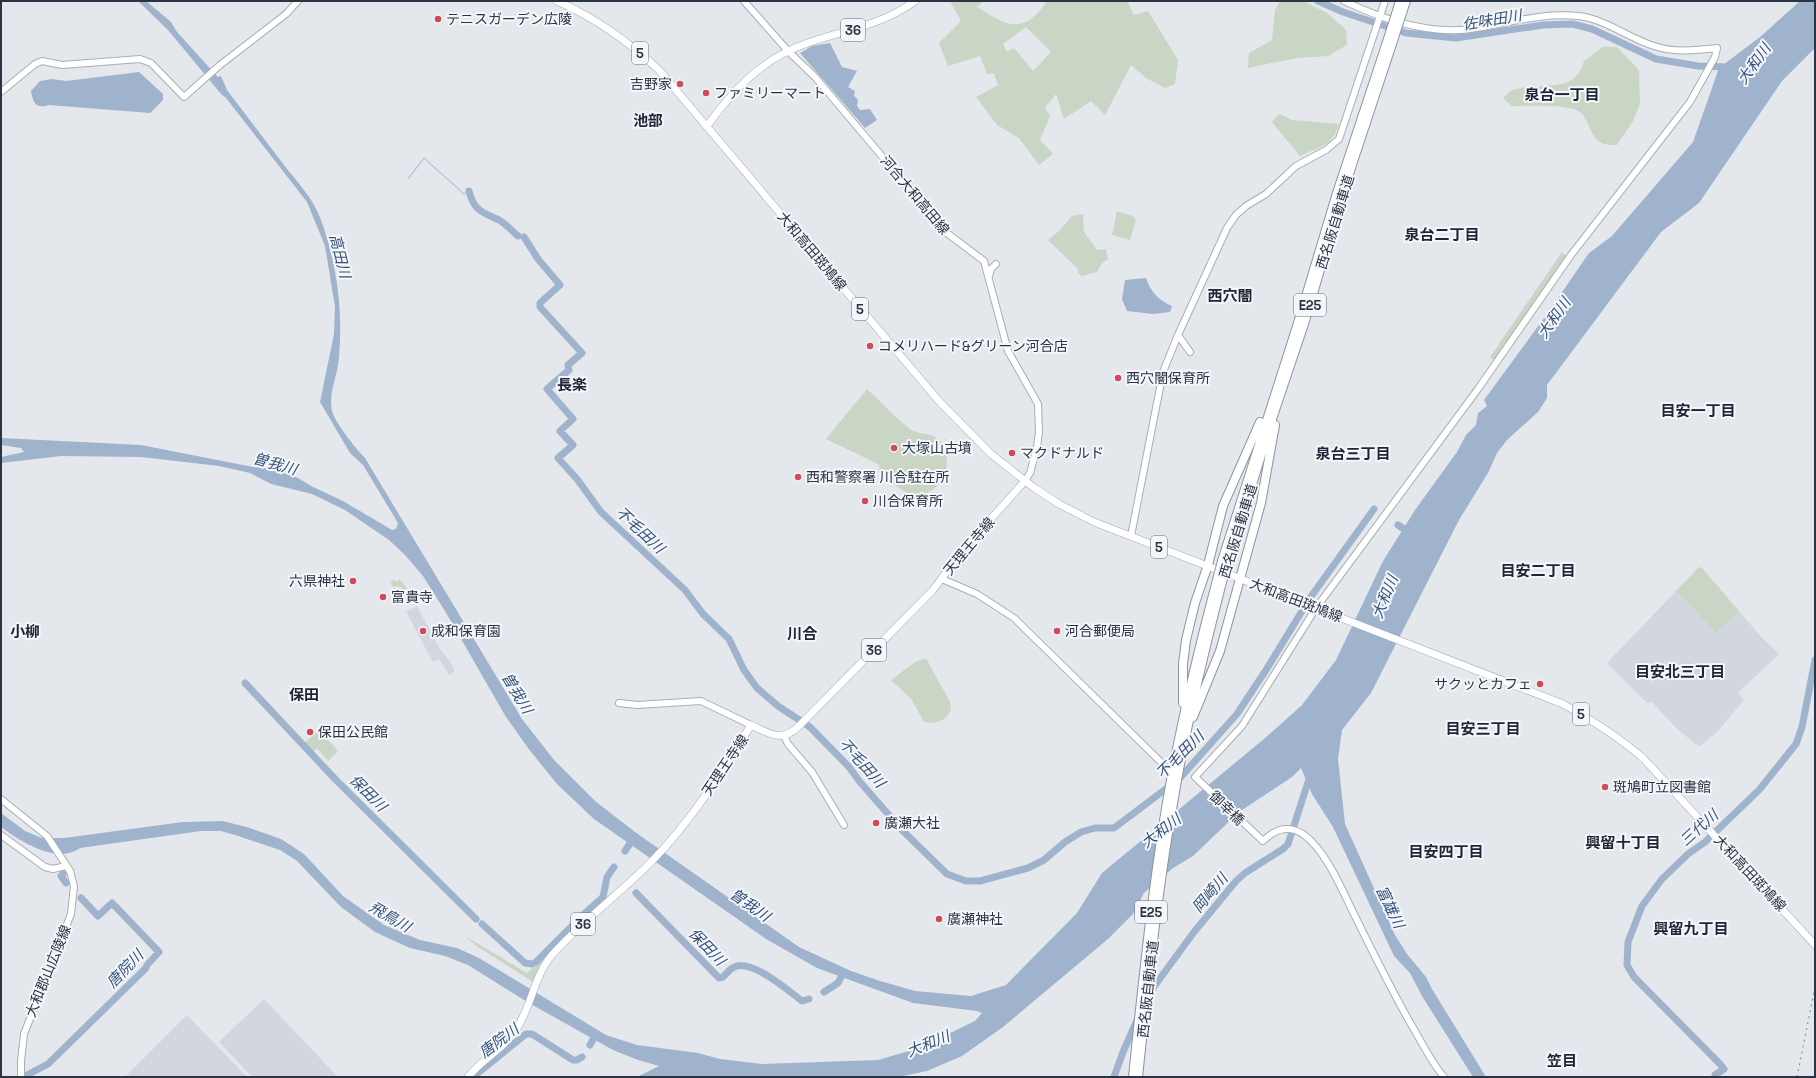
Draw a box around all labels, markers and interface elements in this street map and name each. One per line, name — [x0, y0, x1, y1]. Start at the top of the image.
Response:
water label: 佐味田川 — [1461, 5, 1525, 34]
place label: テニスガーデン広陵 — [446, 10, 572, 28]
marker: テニスガーデン広陵 — [433, 14, 443, 24]
road number: 36 — [841, 19, 865, 41]
water label: 大和川 — [1733, 38, 1776, 87]
road number: 5 — [632, 42, 648, 64]
place label: 吉野家 — [630, 75, 672, 93]
marker: 吉野家 — [675, 79, 685, 89]
place label: ファミリーマート — [714, 84, 826, 102]
district label: 泉台一丁目 — [1524, 85, 1600, 104]
marker: ファミリーマート — [701, 88, 711, 98]
district label: 池部 — [633, 111, 663, 130]
street label: 河合大和高田線 — [877, 152, 953, 238]
street label: 西名阪自動車道 — [1312, 173, 1358, 271]
street label: 大和高田斑鳩線 — [774, 208, 850, 294]
district label: 泉台二丁目 — [1404, 225, 1480, 244]
water label: 高田川 — [326, 232, 356, 282]
district label: 西穴闇 — [1207, 286, 1253, 305]
water label: 大和川 — [1533, 292, 1575, 342]
road number: E25 — [1294, 294, 1326, 316]
road number: 5 — [852, 298, 868, 320]
place label: コメリハード&グリーン河合店 — [878, 337, 1068, 355]
marker: コメリハード&グリーン河合店 — [865, 341, 875, 351]
place label: 西穴闇保育所 — [1126, 369, 1210, 387]
marker: 西穴闇保育所 — [1113, 373, 1123, 383]
district label: 長楽 — [557, 375, 587, 394]
district label: 目安一丁目 — [1660, 401, 1736, 420]
place label: 大塚山古墳 — [902, 439, 972, 457]
marker: 大塚山古墳 — [889, 443, 899, 453]
place label: マクドナルド — [1020, 444, 1104, 462]
district label: 泉台三丁目 — [1315, 444, 1391, 463]
water label: 曽我川 — [251, 448, 301, 479]
marker: マクドナルド — [1007, 448, 1017, 458]
place label: 西和警察署 川合駐在所 — [806, 468, 950, 486]
marker: 西和警察署 川合駐在所 — [793, 472, 803, 482]
street label: 西名阪自動車道 — [1215, 482, 1261, 580]
place label: 川合保育所 — [873, 492, 943, 510]
marker: 川合保育所 — [860, 496, 870, 506]
water label: 不毛田川 — [612, 502, 670, 558]
street label: 天理王寺線 — [940, 513, 998, 579]
road number: 5 — [1151, 536, 1167, 558]
district label: 目安二丁目 — [1500, 561, 1576, 580]
water label: 大和川 — [1367, 571, 1403, 621]
place label: 六県神社 — [289, 572, 345, 590]
street label: 大和高田斑鳩線 — [1247, 574, 1345, 626]
marker: 六県神社 — [348, 576, 358, 586]
place label: 富貴寺 — [391, 588, 433, 606]
marker: 富貴寺 — [378, 592, 388, 602]
district label: 小柳 — [10, 622, 40, 641]
place label: 成和保育園 — [431, 622, 501, 640]
place label: 河合郵便局 — [1065, 622, 1135, 640]
district label: 川合 — [787, 624, 818, 643]
marker: 成和保育園 — [418, 626, 428, 636]
marker: 河合郵便局 — [1052, 626, 1062, 636]
road number: 36 — [862, 639, 886, 661]
district label: 目安北三丁目 — [1635, 662, 1725, 681]
water label: 曽我川 — [498, 669, 538, 719]
place label: サクッとカフェ — [1434, 675, 1532, 693]
marker: サクッとカフェ — [1535, 679, 1545, 689]
district label: 保田 — [289, 685, 319, 704]
road number: 5 — [1573, 703, 1589, 725]
district label: 目安三丁目 — [1445, 719, 1521, 738]
place label: 保田公民館 — [318, 723, 388, 741]
water label: 不毛田川 — [1152, 725, 1209, 783]
marker: 保田公民館 — [305, 727, 315, 737]
street label: 天理王寺線 — [698, 731, 752, 799]
water label: 不毛田川 — [835, 734, 891, 793]
water label: 保田川 — [346, 770, 392, 817]
place label: 斑鳩町立図書館 — [1613, 778, 1711, 796]
marker: 斑鳩町立図書館 — [1600, 782, 1610, 792]
street label: 御幸橋 — [1206, 787, 1248, 829]
water label: 三代川 — [1676, 804, 1723, 850]
water label: 大和川 — [1137, 808, 1186, 852]
place label: 廣瀬大社 — [884, 814, 940, 832]
marker: 廣瀬大社 — [871, 818, 881, 828]
street label: 大和高田斑鳩線 — [1710, 831, 1790, 915]
district label: 興留十丁目 — [1585, 833, 1661, 852]
district label: 目安四丁目 — [1408, 842, 1484, 861]
water label: 岡崎川 — [1188, 868, 1233, 916]
water label: 富雄川 — [1372, 882, 1410, 933]
water label: 曽我川 — [726, 884, 776, 926]
water label: 飛鳥川 — [366, 897, 416, 937]
road number: E25 — [1135, 901, 1167, 923]
place label: 廣瀬神社 — [947, 910, 1003, 928]
road number: 36 — [571, 913, 595, 935]
marker: 廣瀬神社 — [934, 914, 944, 924]
district label: 興留九丁目 — [1653, 919, 1729, 938]
street label: 大和郡山広陵線 — [21, 922, 75, 1020]
water label: 保田川 — [685, 924, 731, 971]
street label: 西名阪自動車道 — [1134, 939, 1162, 1039]
water label: 唐院川 — [102, 944, 148, 991]
water label: 唐院川 — [475, 1018, 524, 1062]
water label: 大和川 — [903, 1026, 954, 1061]
district label: 笠目 — [1547, 1051, 1577, 1070]

